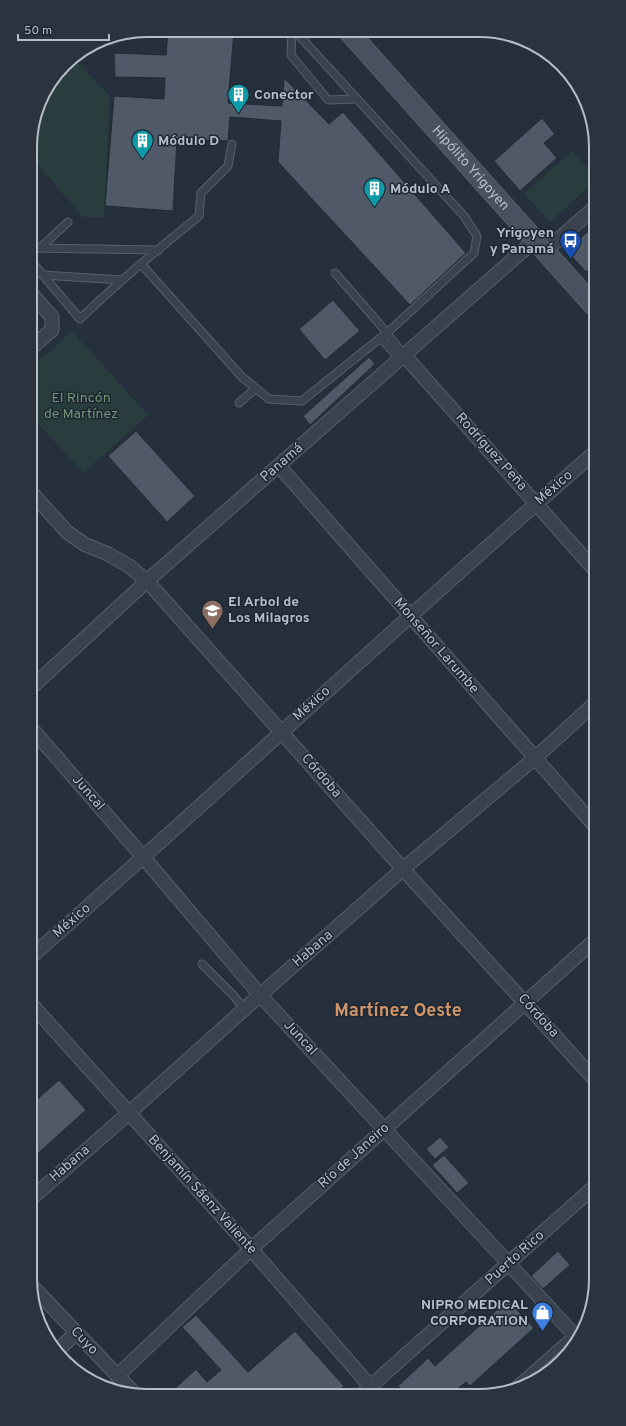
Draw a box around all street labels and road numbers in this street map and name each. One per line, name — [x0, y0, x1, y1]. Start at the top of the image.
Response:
street label: Hipólito Yrigoyen — [428, 122, 513, 214]
street label: Rodríguez Peña — [452, 409, 530, 495]
street label: Panamá — [257, 440, 307, 486]
street label: México — [532, 467, 577, 509]
street label: Monseñor Larumbe — [390, 595, 482, 697]
street label: México — [290, 683, 334, 725]
street label: Córdoba — [297, 750, 345, 802]
street label: Juncal — [68, 772, 108, 814]
street label: México — [50, 900, 95, 942]
street label: Habana — [289, 927, 337, 971]
street label: Córdoba — [514, 991, 562, 1041]
street label: Juncal — [280, 1017, 320, 1059]
street label: Río de Janeiro — [315, 1119, 393, 1192]
street label: Benjamín Sáenz Valiente — [144, 1132, 260, 1258]
street label: Habana — [46, 1142, 94, 1186]
street label: Puerto Rico — [482, 1227, 548, 1289]
street label: Cuyo — [67, 1324, 101, 1359]

